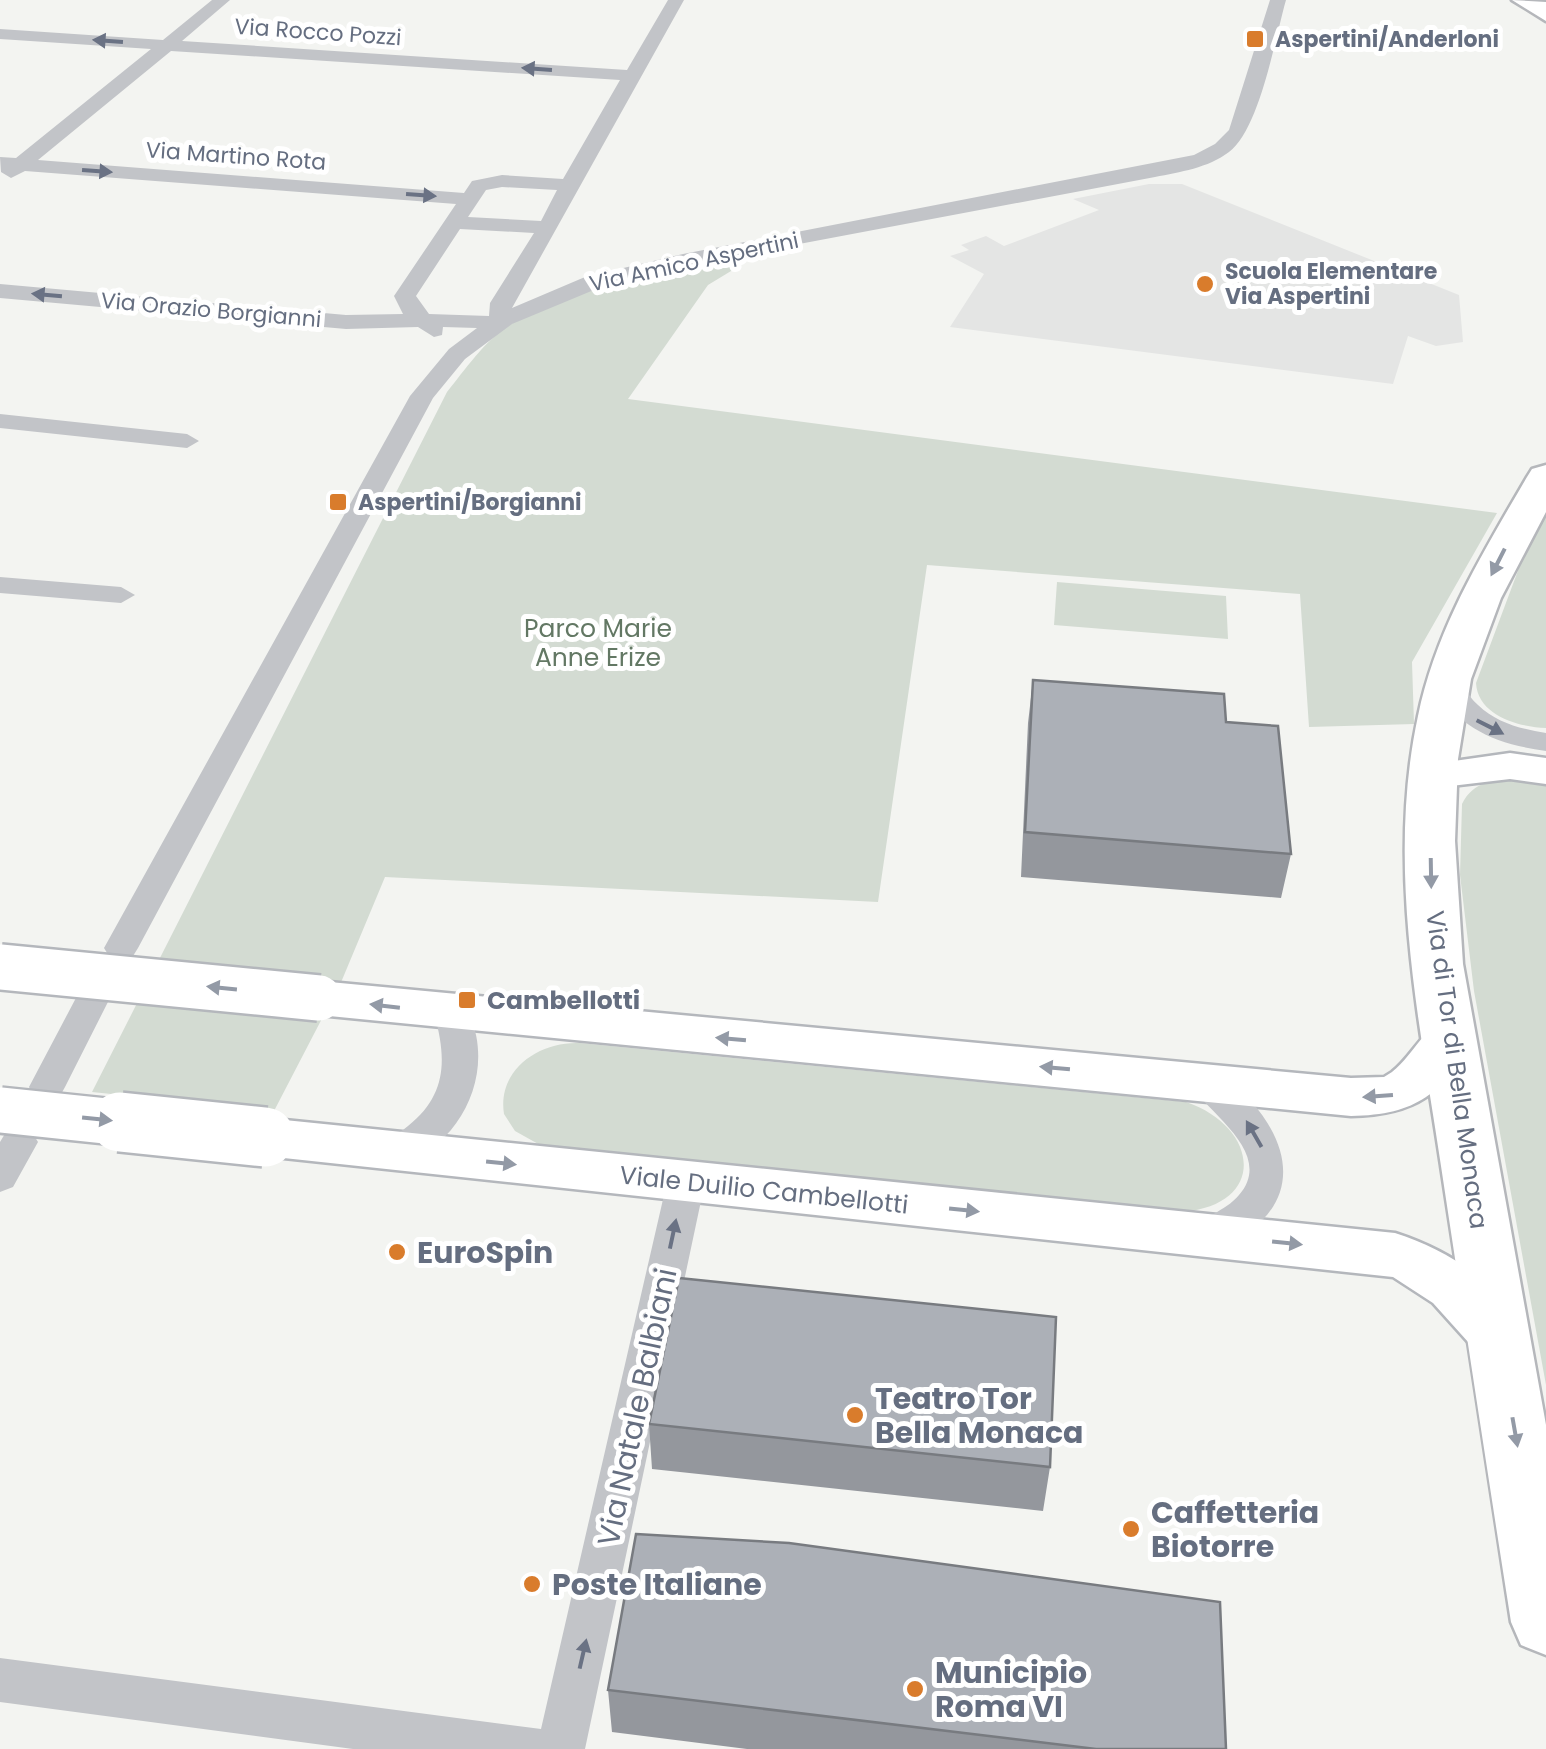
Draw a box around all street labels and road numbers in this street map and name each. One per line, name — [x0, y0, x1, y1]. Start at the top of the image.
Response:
street label: Via Rocco Pozzi — [233, 11, 403, 53]
street label: Via Martino Rota — [145, 134, 327, 178]
street label: Via Amico Aspertini — [587, 225, 801, 299]
street label: Via Orazio Borgianni — [99, 285, 323, 335]
street label: Via di Tor di Bella Monaca — [1417, 909, 1497, 1231]
street label: Viale Duilio Cambellotti — [618, 1157, 910, 1223]
street label: Via Natale Balbiani — [587, 1264, 687, 1550]

